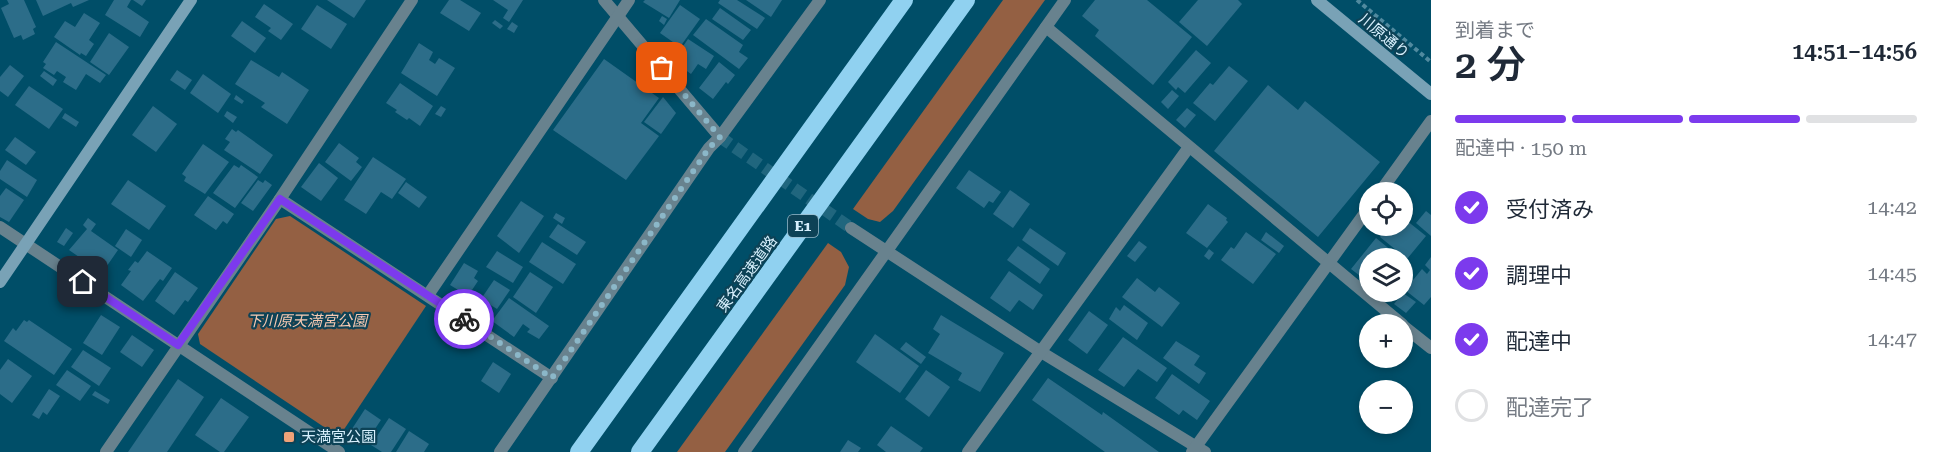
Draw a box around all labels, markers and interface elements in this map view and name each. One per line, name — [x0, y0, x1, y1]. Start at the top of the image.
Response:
street label: 川原通り — [1355, 10, 1413, 62]
text: 到着まで — [1455, 18, 1535, 42]
text: 14:51–14:56 — [1792, 39, 1917, 64]
pin — [636, 42, 687, 93]
text: 2 分 — [1455, 42, 1526, 88]
icon: bag — [645, 51, 678, 84]
text: 配達中 · 150 m — [1455, 136, 1587, 160]
map controls — [1359, 182, 1413, 434]
button: locate — [1359, 182, 1413, 236]
icon: check — [1455, 191, 1488, 224]
text: 14:42 — [1867, 195, 1917, 219]
text: 受付済み — [1506, 197, 1594, 222]
road number: E1 — [788, 215, 818, 237]
street label: 東名高速道路 — [713, 232, 781, 316]
button: layers — [1359, 248, 1413, 302]
pin — [57, 256, 108, 307]
icon: check — [1455, 257, 1488, 290]
text: 14:45 — [1867, 261, 1917, 285]
text: 調理中 — [1506, 263, 1572, 288]
icon: home — [66, 265, 99, 298]
courier — [434, 289, 494, 349]
icon: bike — [448, 303, 481, 336]
park label: 下川原天満宮公園 — [247, 312, 369, 330]
button: + — [1359, 314, 1413, 368]
icon: check — [1455, 323, 1488, 356]
text: 14:47 — [1867, 327, 1917, 351]
text: 配達中 — [1506, 329, 1572, 354]
button: − — [1359, 380, 1413, 434]
text: 配達完了 — [1506, 395, 1594, 420]
place label: 天満宮公園 — [301, 428, 376, 446]
marker: 天満宮公園 — [282, 430, 296, 444]

